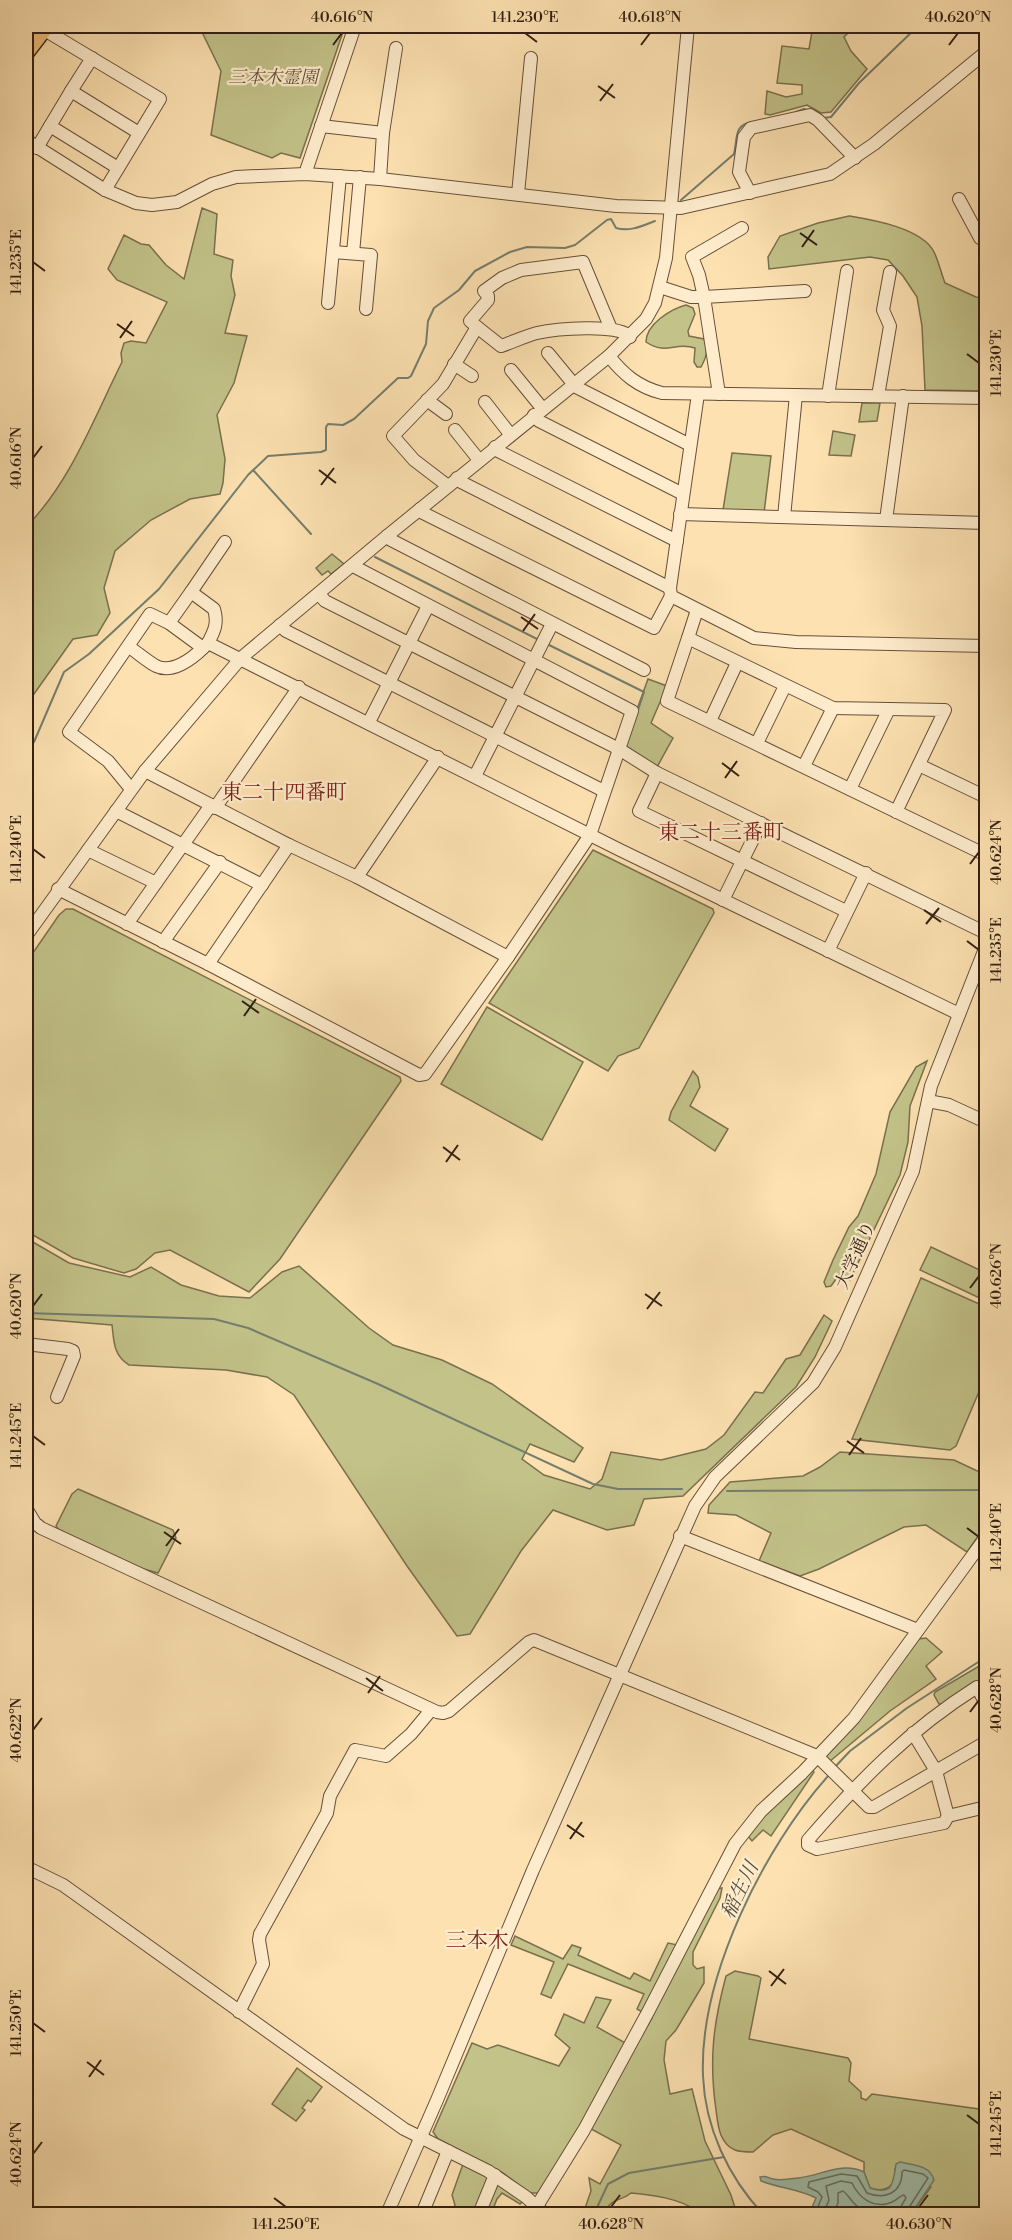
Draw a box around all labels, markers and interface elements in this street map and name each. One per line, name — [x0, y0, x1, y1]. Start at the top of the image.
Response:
text: 40.616°N — [311, 8, 373, 27]
text: 141.230°E — [491, 8, 559, 27]
text: 40.618°N — [619, 8, 681, 27]
text: 40.620°N — [925, 8, 991, 27]
park label: 三本木霊園 — [228, 66, 321, 89]
text: 141.235°E — [7, 229, 26, 295]
text: 141.230°E — [987, 329, 1006, 397]
text: 40.616°N — [7, 427, 26, 489]
district label: 東二十四番町 — [221, 780, 347, 806]
text: 141.240°E — [7, 815, 26, 883]
text: 40.624°N — [987, 819, 1006, 885]
district label: 東二十三番町 — [658, 820, 784, 846]
text: 141.235°E — [987, 917, 1006, 983]
street label: 大学通り — [830, 1218, 881, 1293]
text: 40.626°N — [987, 1243, 1006, 1309]
text: 40.620°N — [7, 1273, 26, 1339]
text: 141.245°E — [7, 1403, 26, 1469]
text: 141.240°E — [987, 1503, 1006, 1571]
text: 40.628°N — [987, 1667, 1006, 1733]
text: 40.622°N — [7, 1697, 26, 1763]
water label: 稲生川 — [716, 1856, 766, 1923]
district label: 三本木 — [446, 1928, 509, 1954]
text: 141.250°E — [7, 1989, 26, 2057]
text: 141.245°E — [987, 2091, 1006, 2157]
text: 40.624°N — [7, 2121, 26, 2187]
text: 141.250°E — [252, 2215, 320, 2234]
text: 40.628°N — [578, 2215, 644, 2234]
text: 40.630°N — [886, 2215, 952, 2234]

